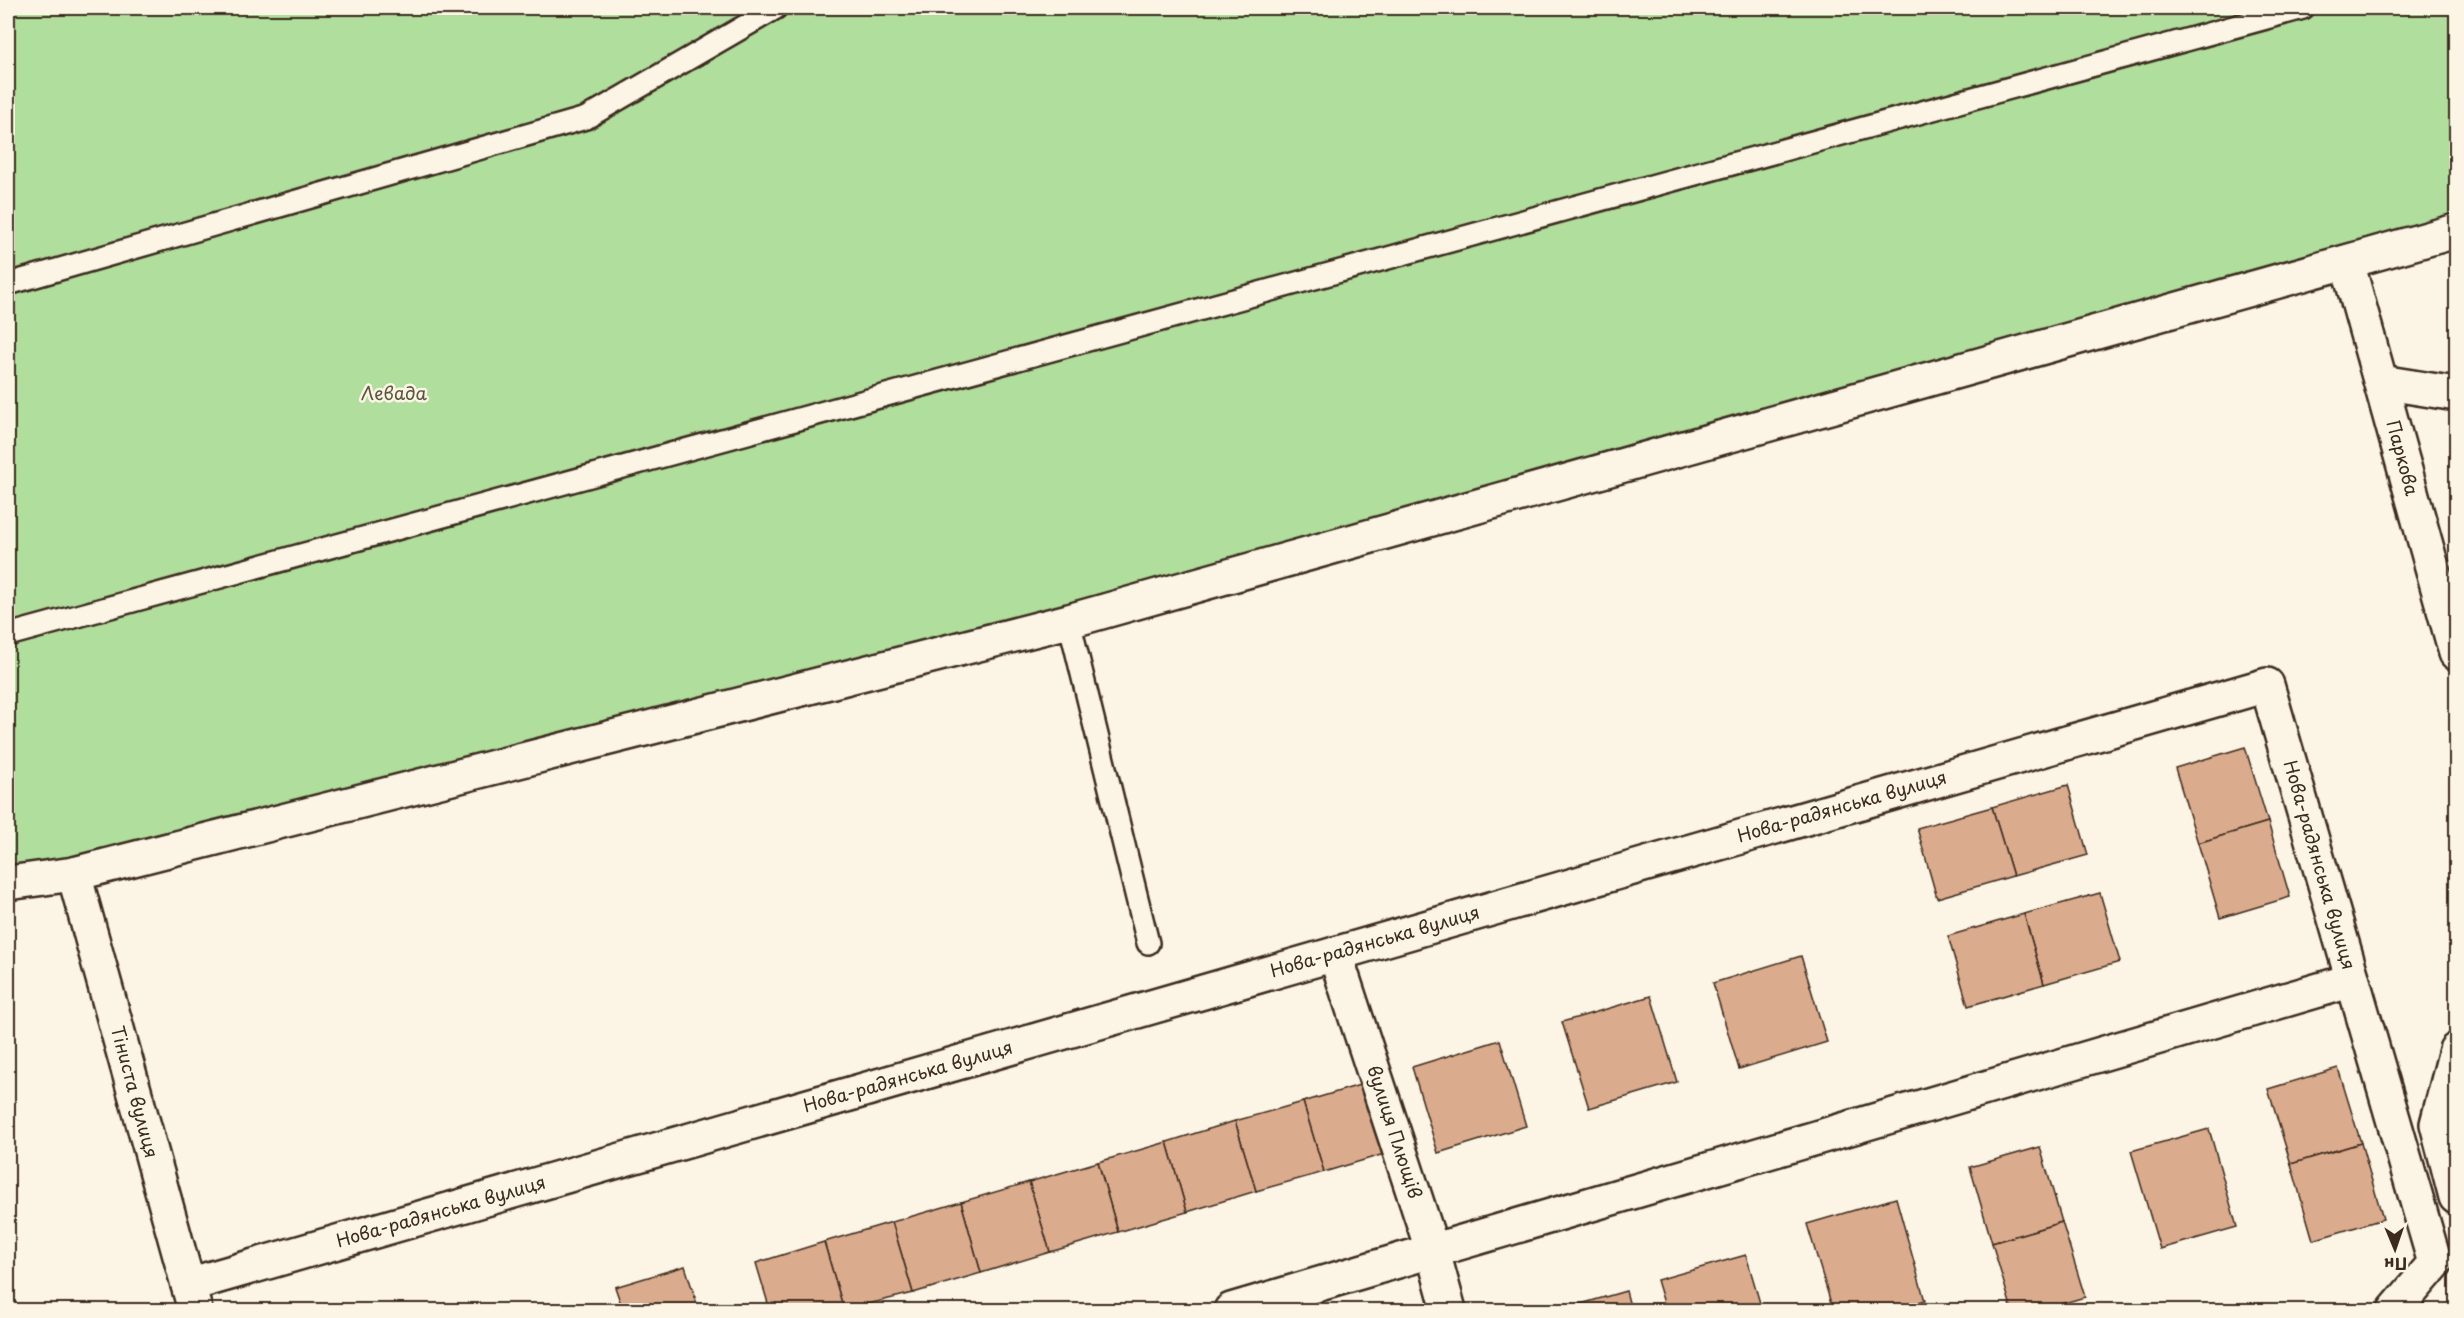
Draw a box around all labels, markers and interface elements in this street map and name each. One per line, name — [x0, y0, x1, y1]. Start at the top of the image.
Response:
park label: Левада — [361, 379, 428, 406]
street label: Паркова — [2380, 417, 2427, 499]
street label: Нова-радянська вулиця — [2278, 757, 2363, 972]
street label: Нова-радянська вулиця — [1734, 763, 1949, 848]
street label: Нова-радянська вулиця — [1267, 898, 1482, 983]
street label: Тіниста вулиця — [105, 1023, 166, 1161]
street label: Нова-радянська вулиця — [800, 1033, 1015, 1118]
street label: вулиця Плющів — [1361, 1061, 1430, 1202]
street label: Нова-радянська вулиця — [333, 1168, 548, 1253]
north arrow — [2365, 1219, 2425, 1279]
text: Пн — [2384, 1253, 2408, 1277]

